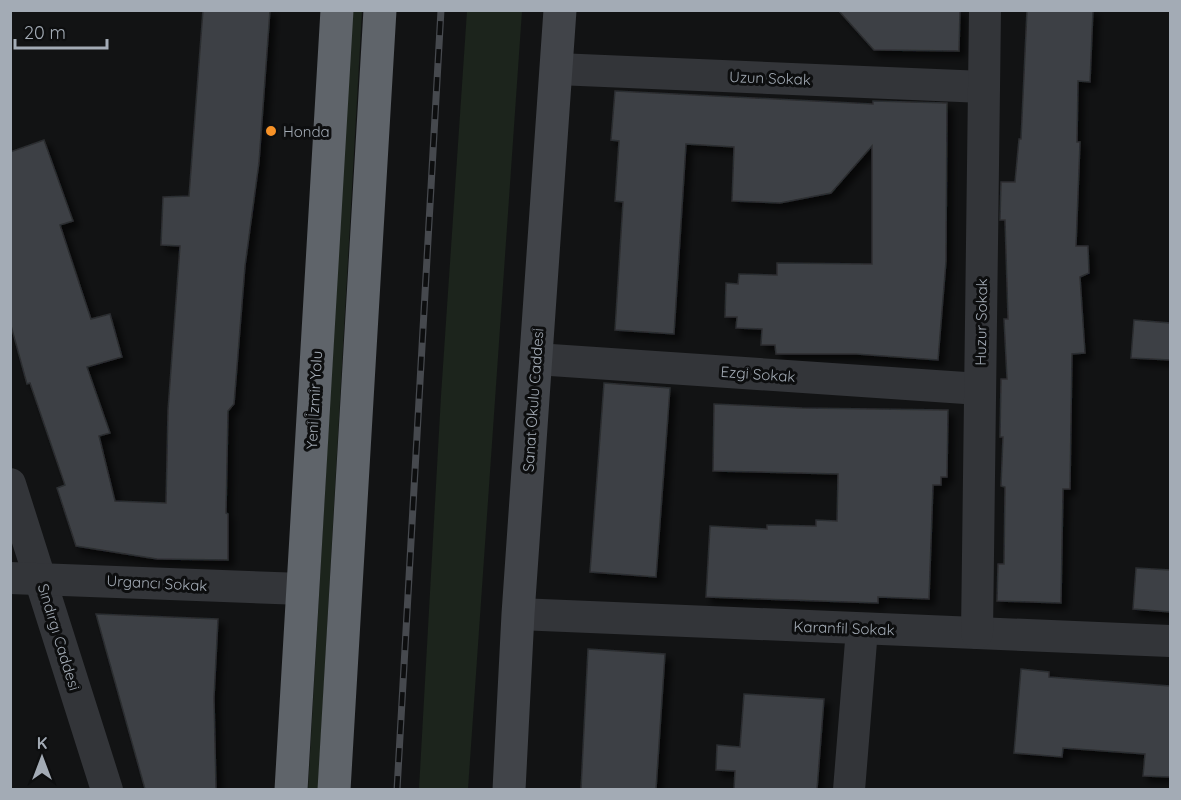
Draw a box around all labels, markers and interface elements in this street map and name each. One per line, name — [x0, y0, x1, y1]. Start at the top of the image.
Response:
scale bar — [15, 12, 106, 50]
text: 20 m — [24, 21, 66, 44]
street label: Uzun Sokak — [729, 67, 811, 89]
place label: Honda — [283, 122, 330, 141]
marker: Honda — [264, 124, 278, 138]
street label: Huzur Sokak — [971, 278, 991, 366]
street label: Sanat Okulu Caddesi — [518, 327, 548, 473]
street label: Yeni İzmir Yolu — [302, 350, 326, 450]
street label: Ezgi Sokak — [720, 362, 796, 386]
street label: Urgancı Sokak — [106, 571, 208, 595]
street label: Sındırgı Caddesi — [34, 581, 84, 693]
street label: Karanfil Sokak — [793, 617, 895, 639]
north arrow — [12, 728, 72, 788]
text: K — [37, 733, 47, 753]

